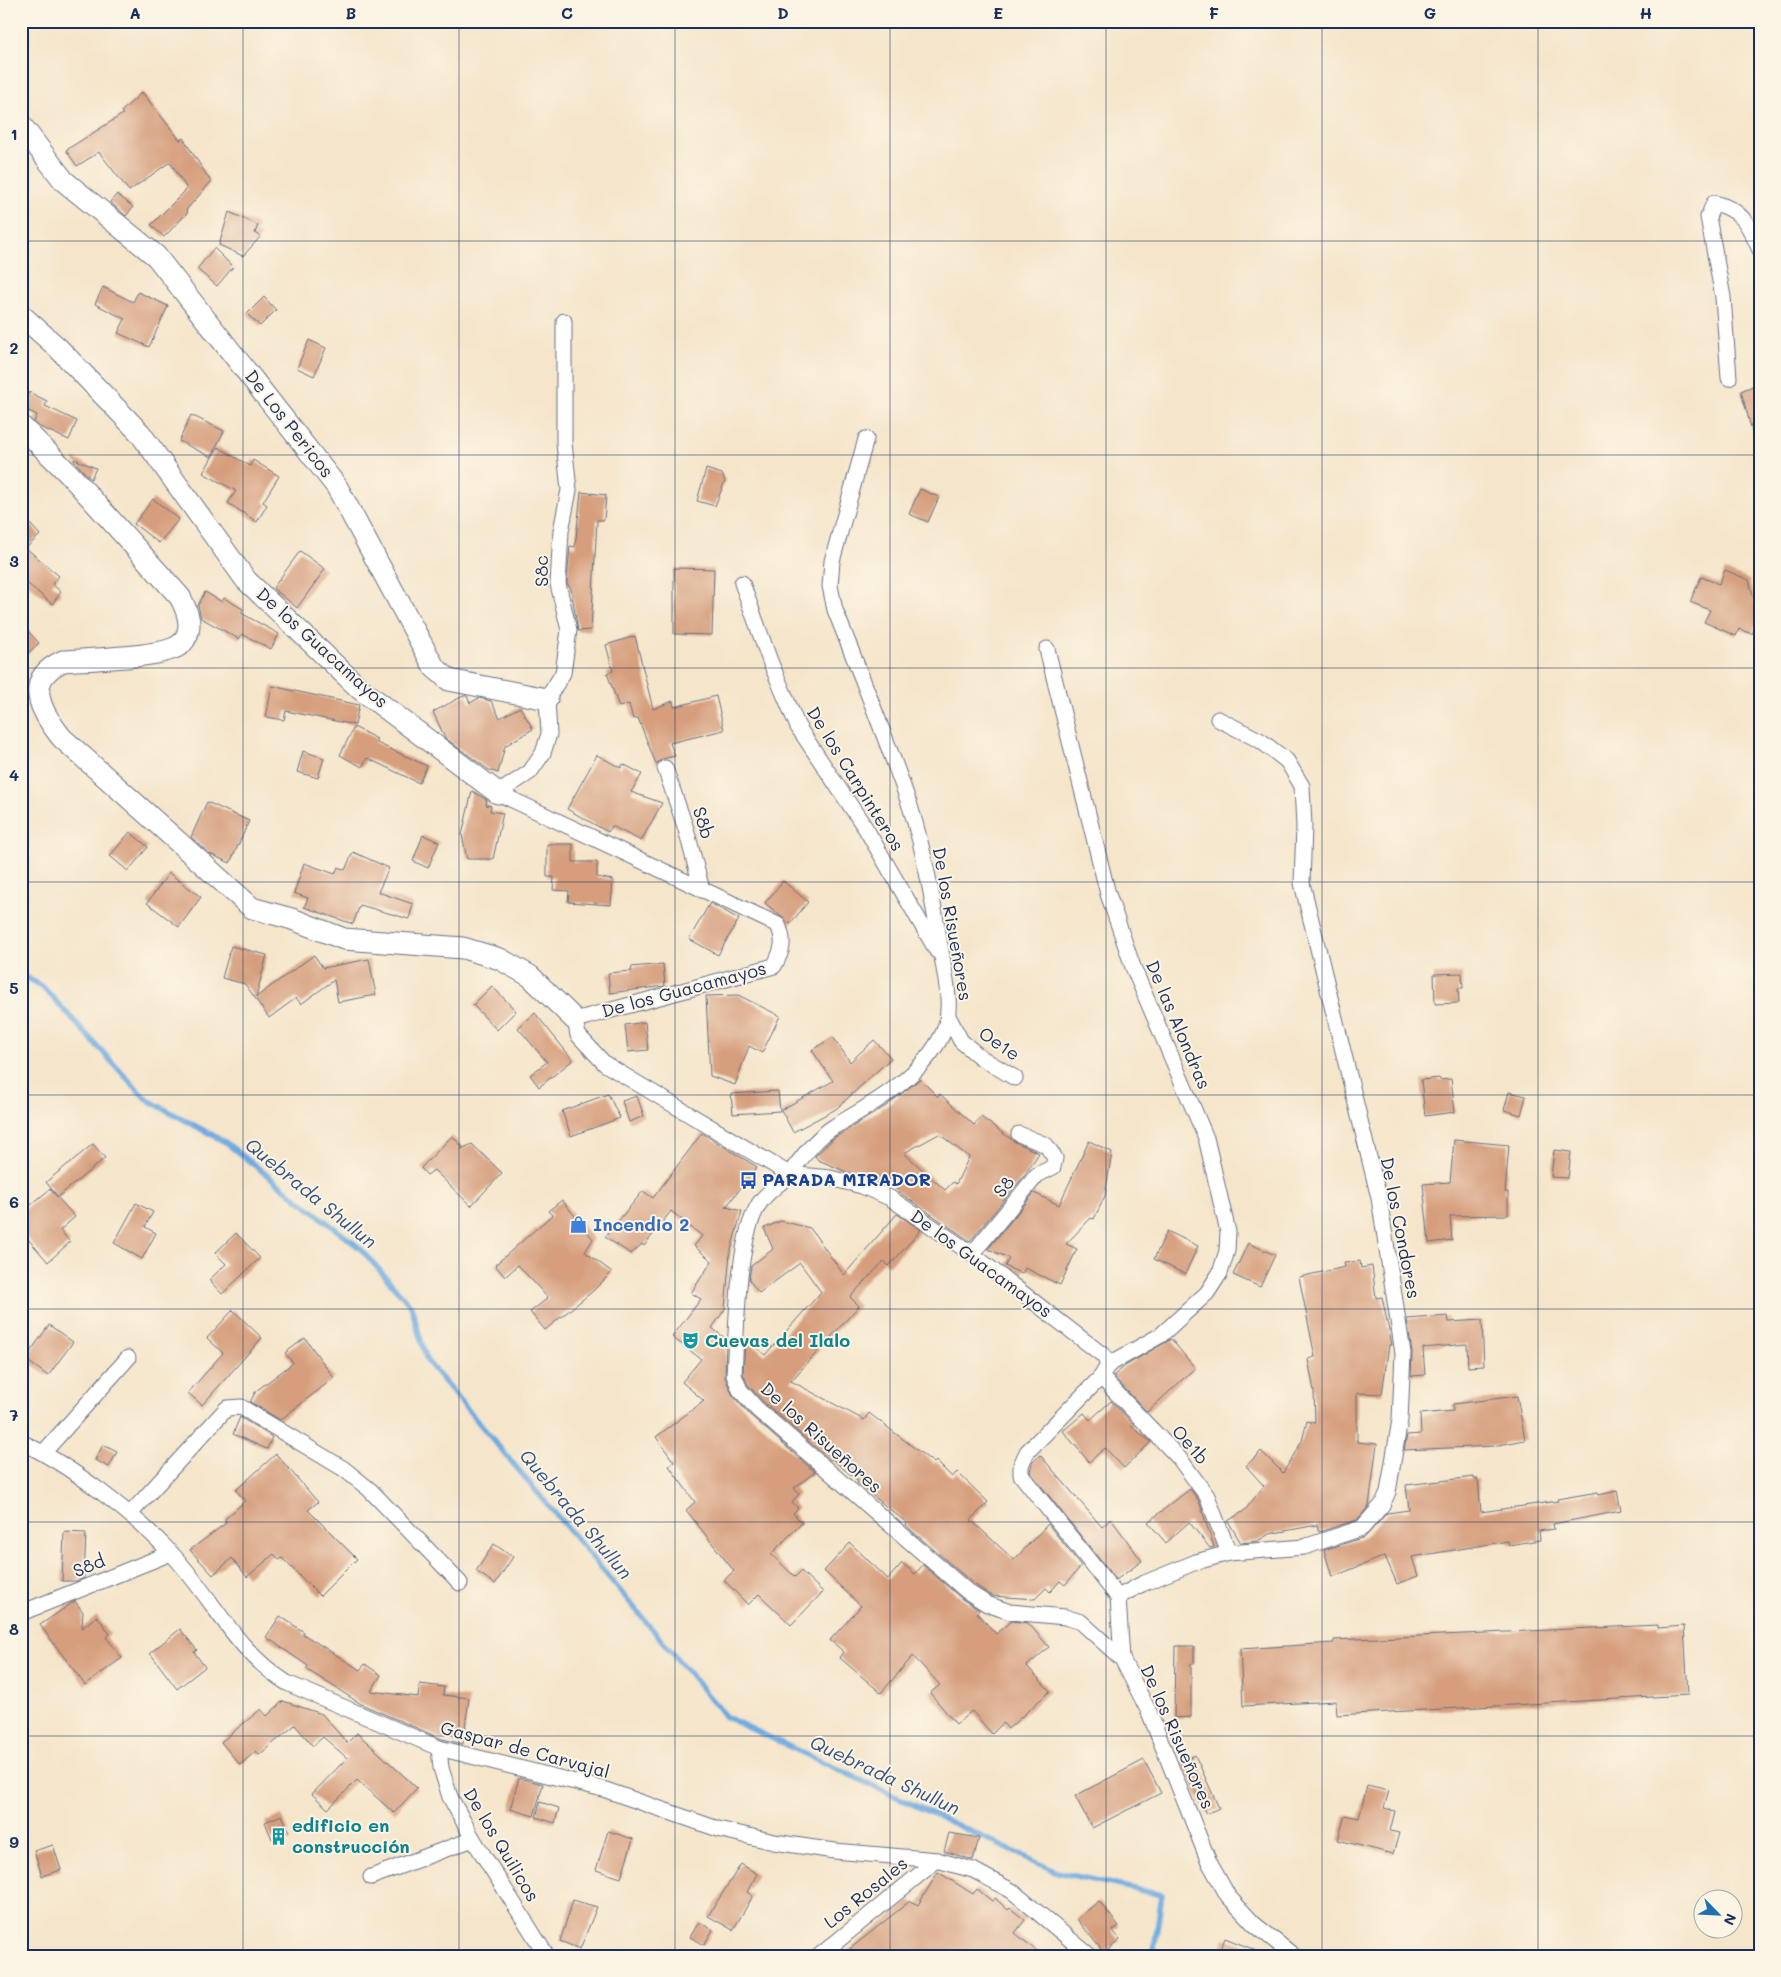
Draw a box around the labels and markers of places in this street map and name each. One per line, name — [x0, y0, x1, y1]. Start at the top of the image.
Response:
place label: PARADA MIRADOR — [762, 1167, 931, 1191]
bus stop icon: PARADA MIRADOR — [738, 1170, 758, 1190]
place label: Incendio 2 — [593, 1212, 689, 1236]
shop icon: Incendio 2 — [569, 1215, 589, 1235]
place label: Cuevas del Ilalo — [705, 1328, 850, 1352]
theatre icon: Cuevas del Ilalo — [681, 1331, 701, 1351]
place label: edificio en construcción — [292, 1813, 410, 1858]
building icon: edificio en construcción — [268, 1826, 288, 1846]

